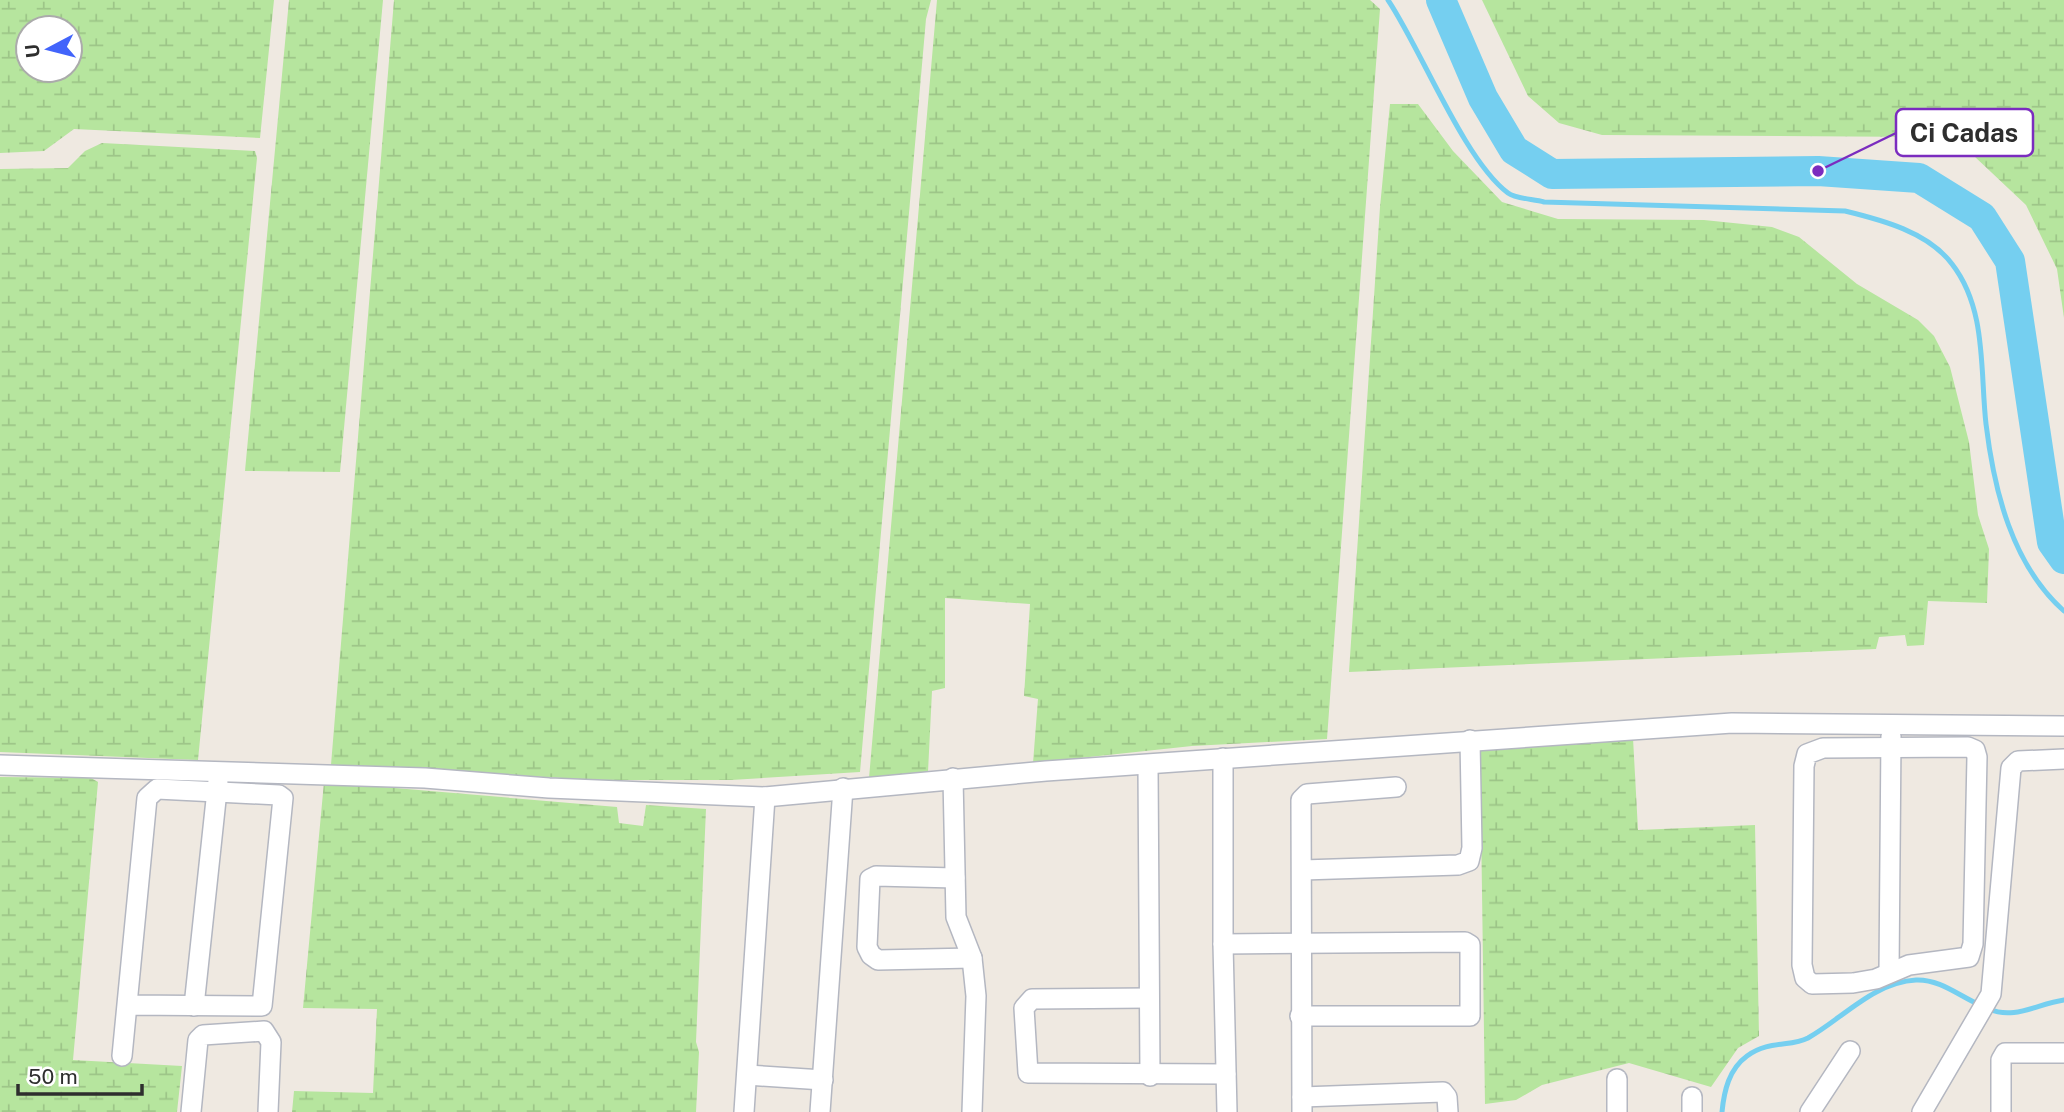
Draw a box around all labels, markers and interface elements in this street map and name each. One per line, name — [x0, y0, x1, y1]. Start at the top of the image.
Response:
north arrow — [14, 14, 84, 84]
text: U — [20, 43, 44, 59]
callout: Ci Cadas — [1896, 109, 2033, 156]
text: Ci Cadas — [1910, 117, 2018, 148]
scale bar — [18, 1052, 142, 1096]
text: 50 m — [28, 1064, 78, 1089]

